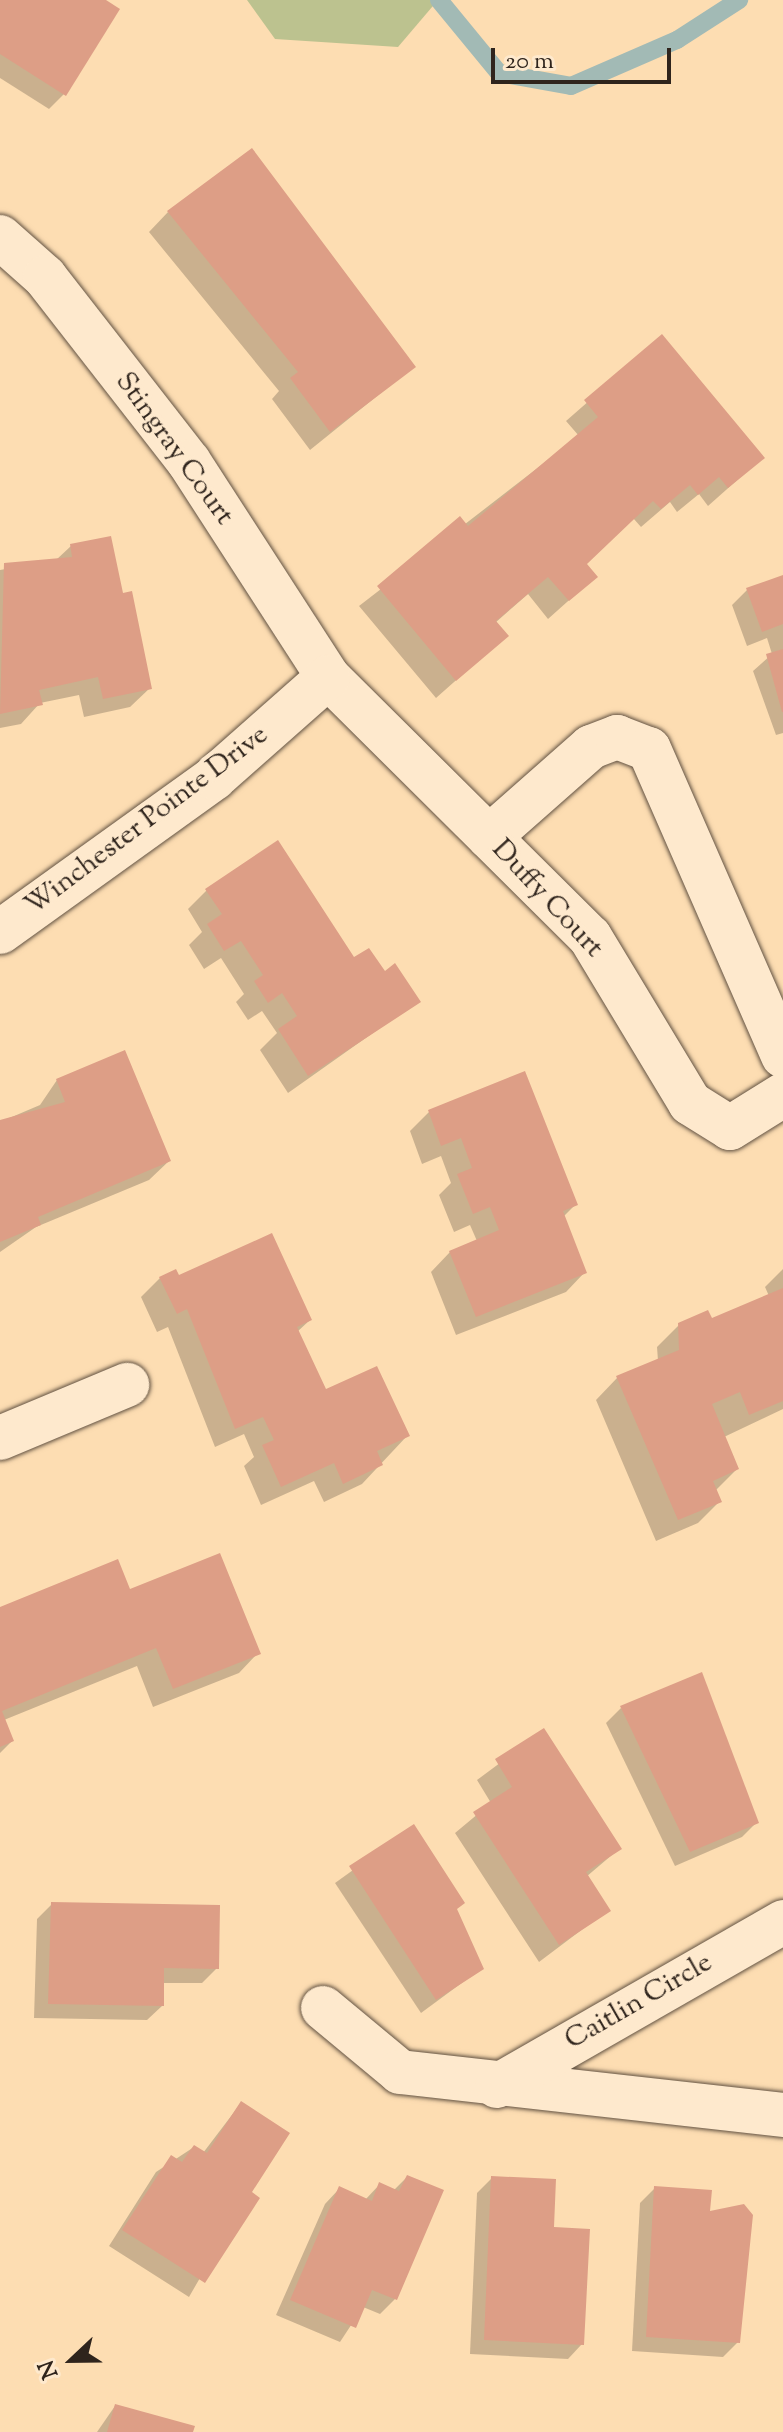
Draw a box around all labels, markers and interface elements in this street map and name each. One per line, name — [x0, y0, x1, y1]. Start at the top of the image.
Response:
scale bar — [495, 32, 675, 82]
text: 20 m — [505, 45, 554, 79]
street label: Stingray Court — [107, 366, 241, 532]
street label: Winchester Pointe Drive — [19, 719, 275, 923]
street label: Duffy Court — [484, 833, 610, 965]
street label: Caitlin Circle — [559, 1946, 719, 2058]
north arrow — [32, 2320, 112, 2400]
text: N — [32, 2355, 68, 2383]

